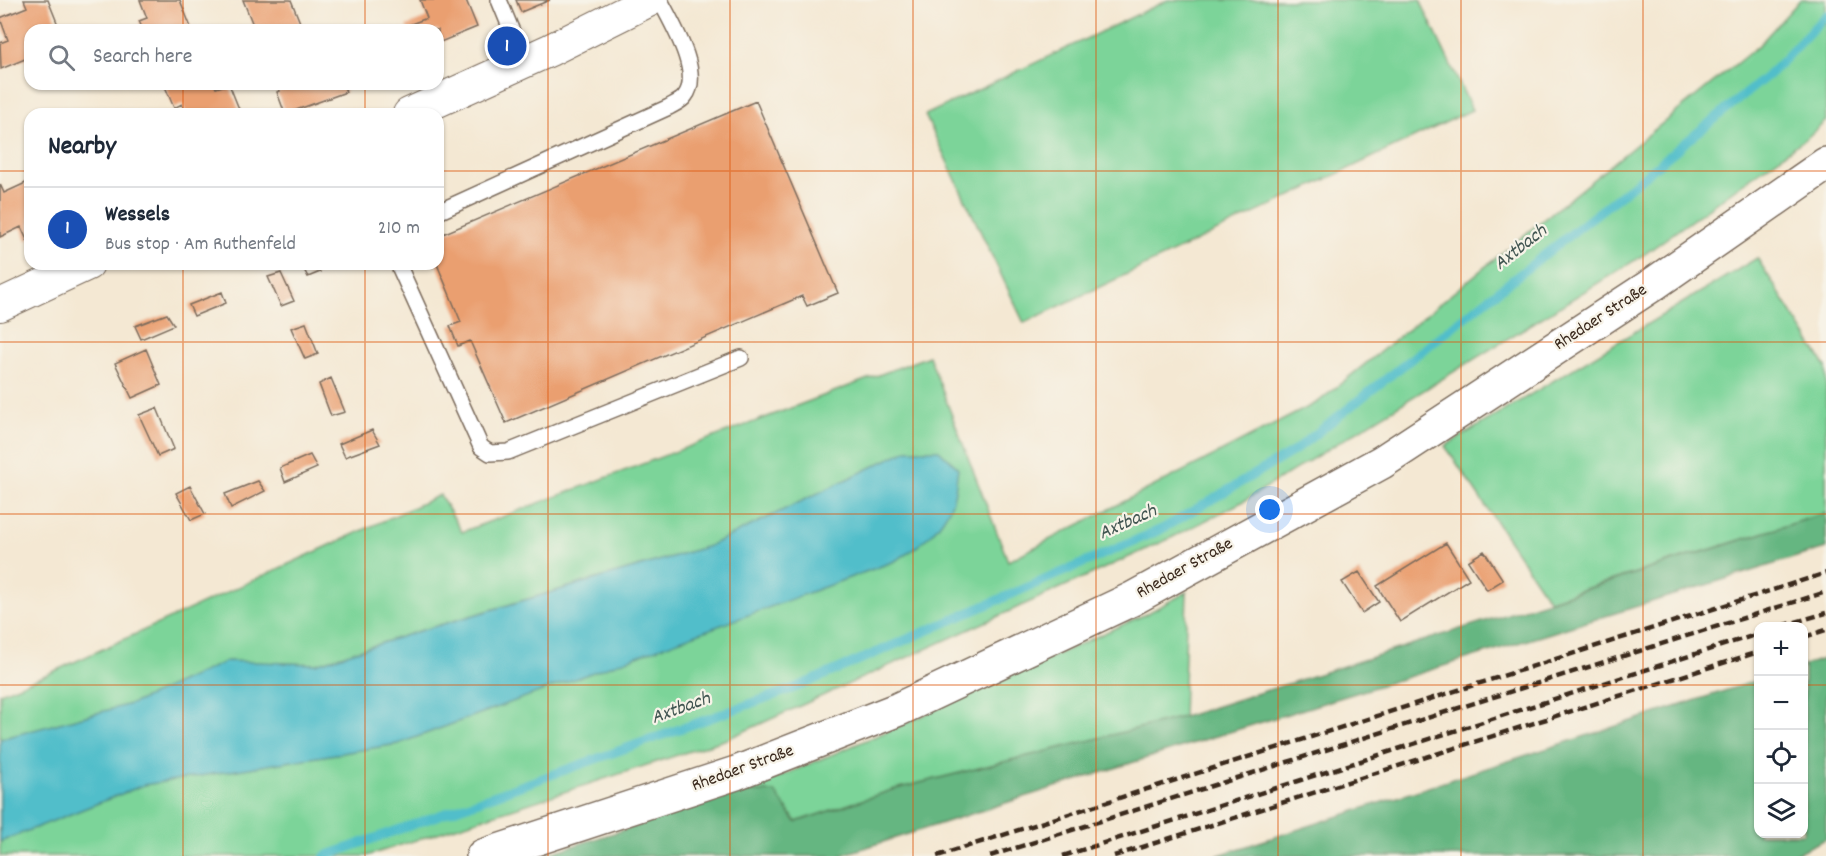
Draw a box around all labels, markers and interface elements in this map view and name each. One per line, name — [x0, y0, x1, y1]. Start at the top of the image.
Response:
search box — [24, 24, 444, 90]
pin: 1 — [488, 24, 526, 68]
icon: search — [45, 41, 78, 74]
text: Search here — [93, 42, 192, 73]
text: Nearby — [48, 129, 116, 166]
text: Wessels — [105, 200, 170, 231]
text: 1 — [65, 215, 70, 243]
text: 210 m — [378, 215, 420, 243]
water label: Axtbach — [1488, 218, 1554, 278]
text: Bus stop · Am Ruthenfeld — [105, 231, 296, 259]
street label: Rhedaer Straße — [1549, 278, 1653, 358]
your location — [1255, 495, 1284, 524]
water label: Axtbach — [1094, 497, 1162, 548]
street label: Rhedaer Straße — [1132, 532, 1238, 606]
map controls — [1754, 622, 1808, 838]
button: + — [1754, 622, 1808, 676]
button: − — [1754, 676, 1808, 730]
water label: Axtbach — [648, 685, 715, 733]
button: locate — [1754, 730, 1808, 784]
street label: Rhedaer Straße — [689, 739, 797, 799]
button: layers — [1754, 784, 1808, 838]

